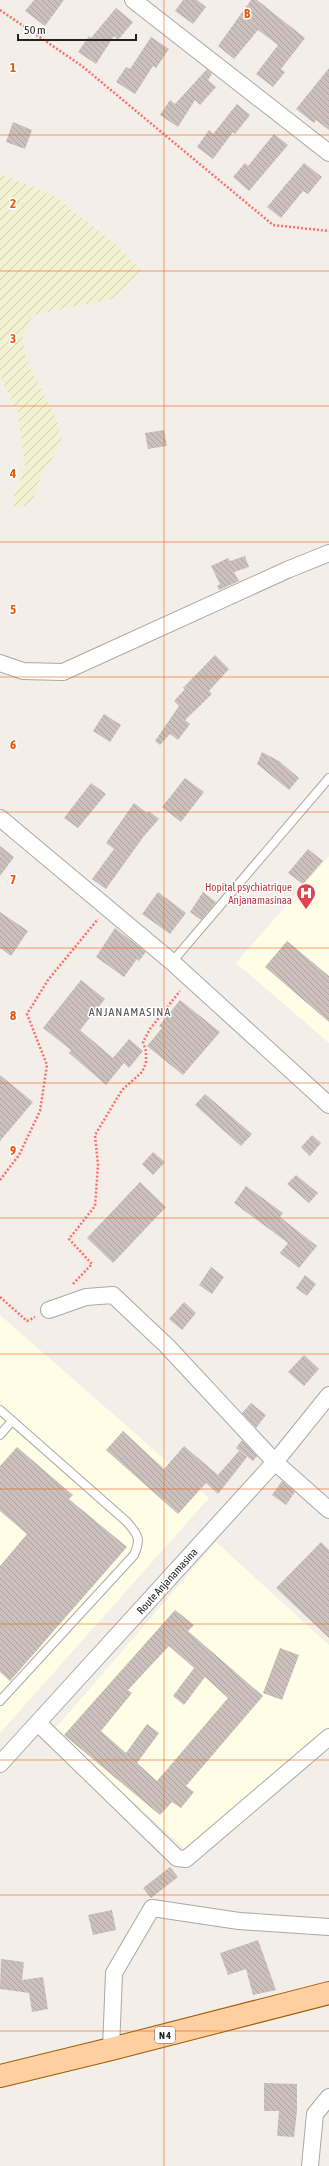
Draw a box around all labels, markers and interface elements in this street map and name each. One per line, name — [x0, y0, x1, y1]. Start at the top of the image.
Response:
text: B — [244, 6, 251, 21]
scale bar — [18, 16, 136, 42]
text: 50 m — [24, 23, 46, 37]
text: 1 — [10, 60, 16, 75]
text: 2 — [10, 196, 16, 211]
text: 3 — [10, 331, 16, 346]
text: 4 — [9, 466, 16, 481]
text: 5 — [10, 602, 16, 617]
text: 6 — [10, 737, 16, 752]
text: 7 — [10, 872, 16, 887]
place label: Hopital psychiatrique Anjanamasinaa — [205, 881, 292, 906]
hospital icon: Hopital psychiatrique Anjanamasinaa — [295, 882, 317, 910]
district label: ANJANAMASINA — [89, 1005, 171, 1019]
text: 8 — [10, 1008, 16, 1023]
text: 9 — [10, 1143, 16, 1158]
street label: Route Anjanamasina — [134, 1546, 200, 1616]
road number: N 4 — [155, 2027, 175, 2043]

